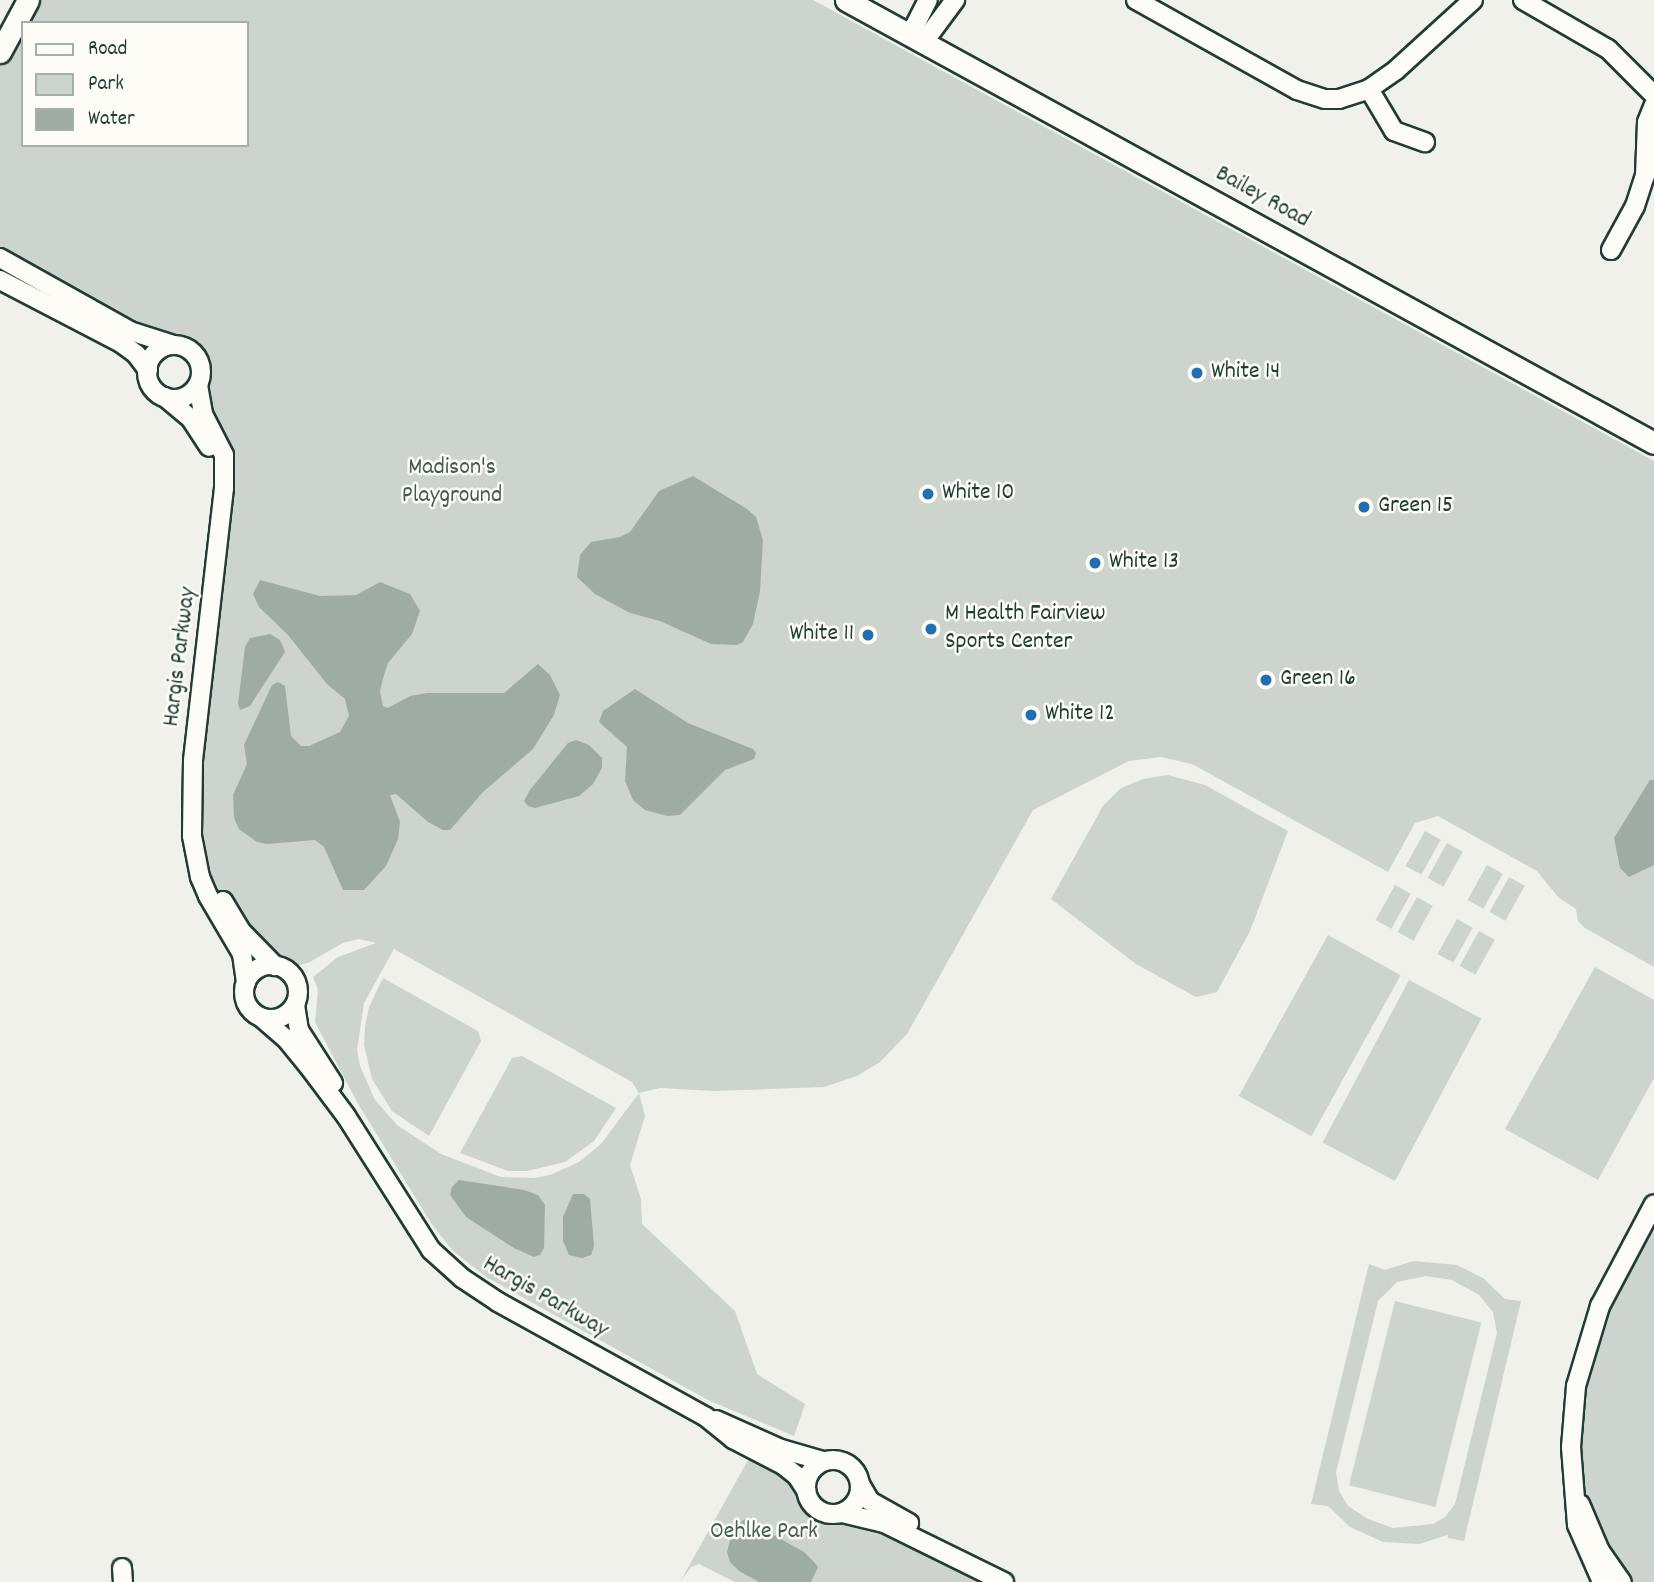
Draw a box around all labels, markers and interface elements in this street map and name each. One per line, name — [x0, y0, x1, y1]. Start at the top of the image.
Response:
legend — [21, 21, 248, 147]
text: Road — [88, 35, 127, 65]
text: Park — [88, 70, 124, 100]
text: Water — [88, 105, 135, 135]
street label: Bailey Road — [1210, 160, 1314, 236]
place label: White 14 — [1211, 359, 1280, 387]
marker: White 14 — [1189, 365, 1205, 381]
park label: Madison's Playground — [402, 455, 502, 511]
place label: White 10 — [942, 480, 1014, 508]
marker: White 10 — [920, 486, 936, 502]
place label: Green 15 — [1378, 493, 1453, 521]
marker: Green 15 — [1356, 499, 1372, 515]
place label: White 13 — [1109, 549, 1179, 577]
marker: White 13 — [1087, 555, 1103, 571]
street label: Hargis Parkway — [158, 586, 204, 728]
place label: M Health Fairview Sports Center — [945, 601, 1105, 657]
place label: White 11 — [789, 621, 854, 649]
marker: M Health Fairview Sports Center — [923, 621, 939, 637]
marker: White 11 — [860, 627, 876, 643]
place label: Green 16 — [1280, 666, 1356, 694]
marker: Green 16 — [1258, 672, 1274, 688]
place label: White 12 — [1045, 701, 1115, 729]
marker: White 12 — [1023, 707, 1039, 723]
street label: Hargis Parkway — [477, 1250, 613, 1346]
park label: Oehlke Park — [710, 1519, 818, 1547]

